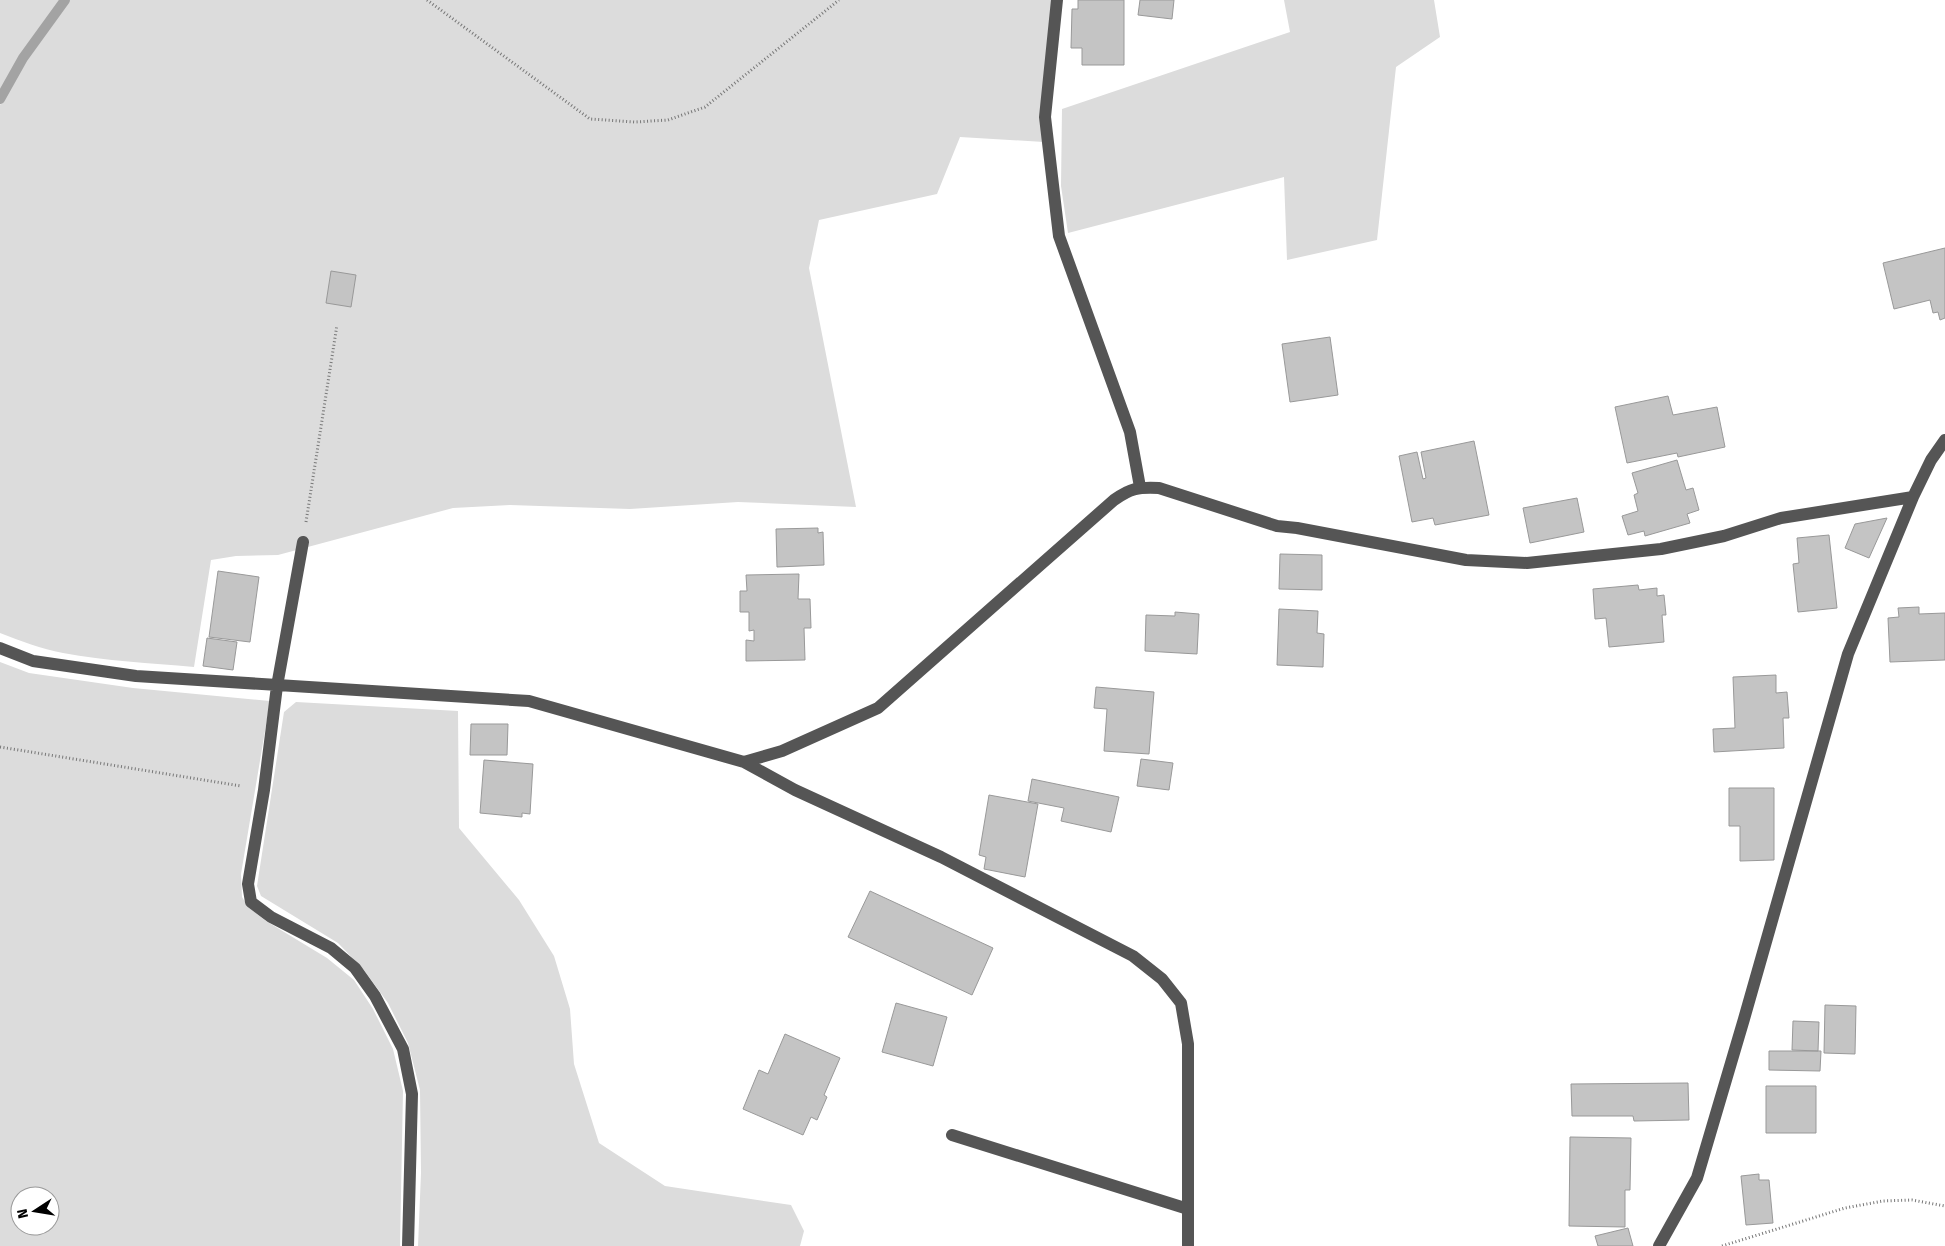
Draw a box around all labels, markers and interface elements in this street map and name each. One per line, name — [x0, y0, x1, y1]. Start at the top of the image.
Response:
north arrow — [10, 1186, 60, 1236]
text: N — [13, 1207, 32, 1220]

